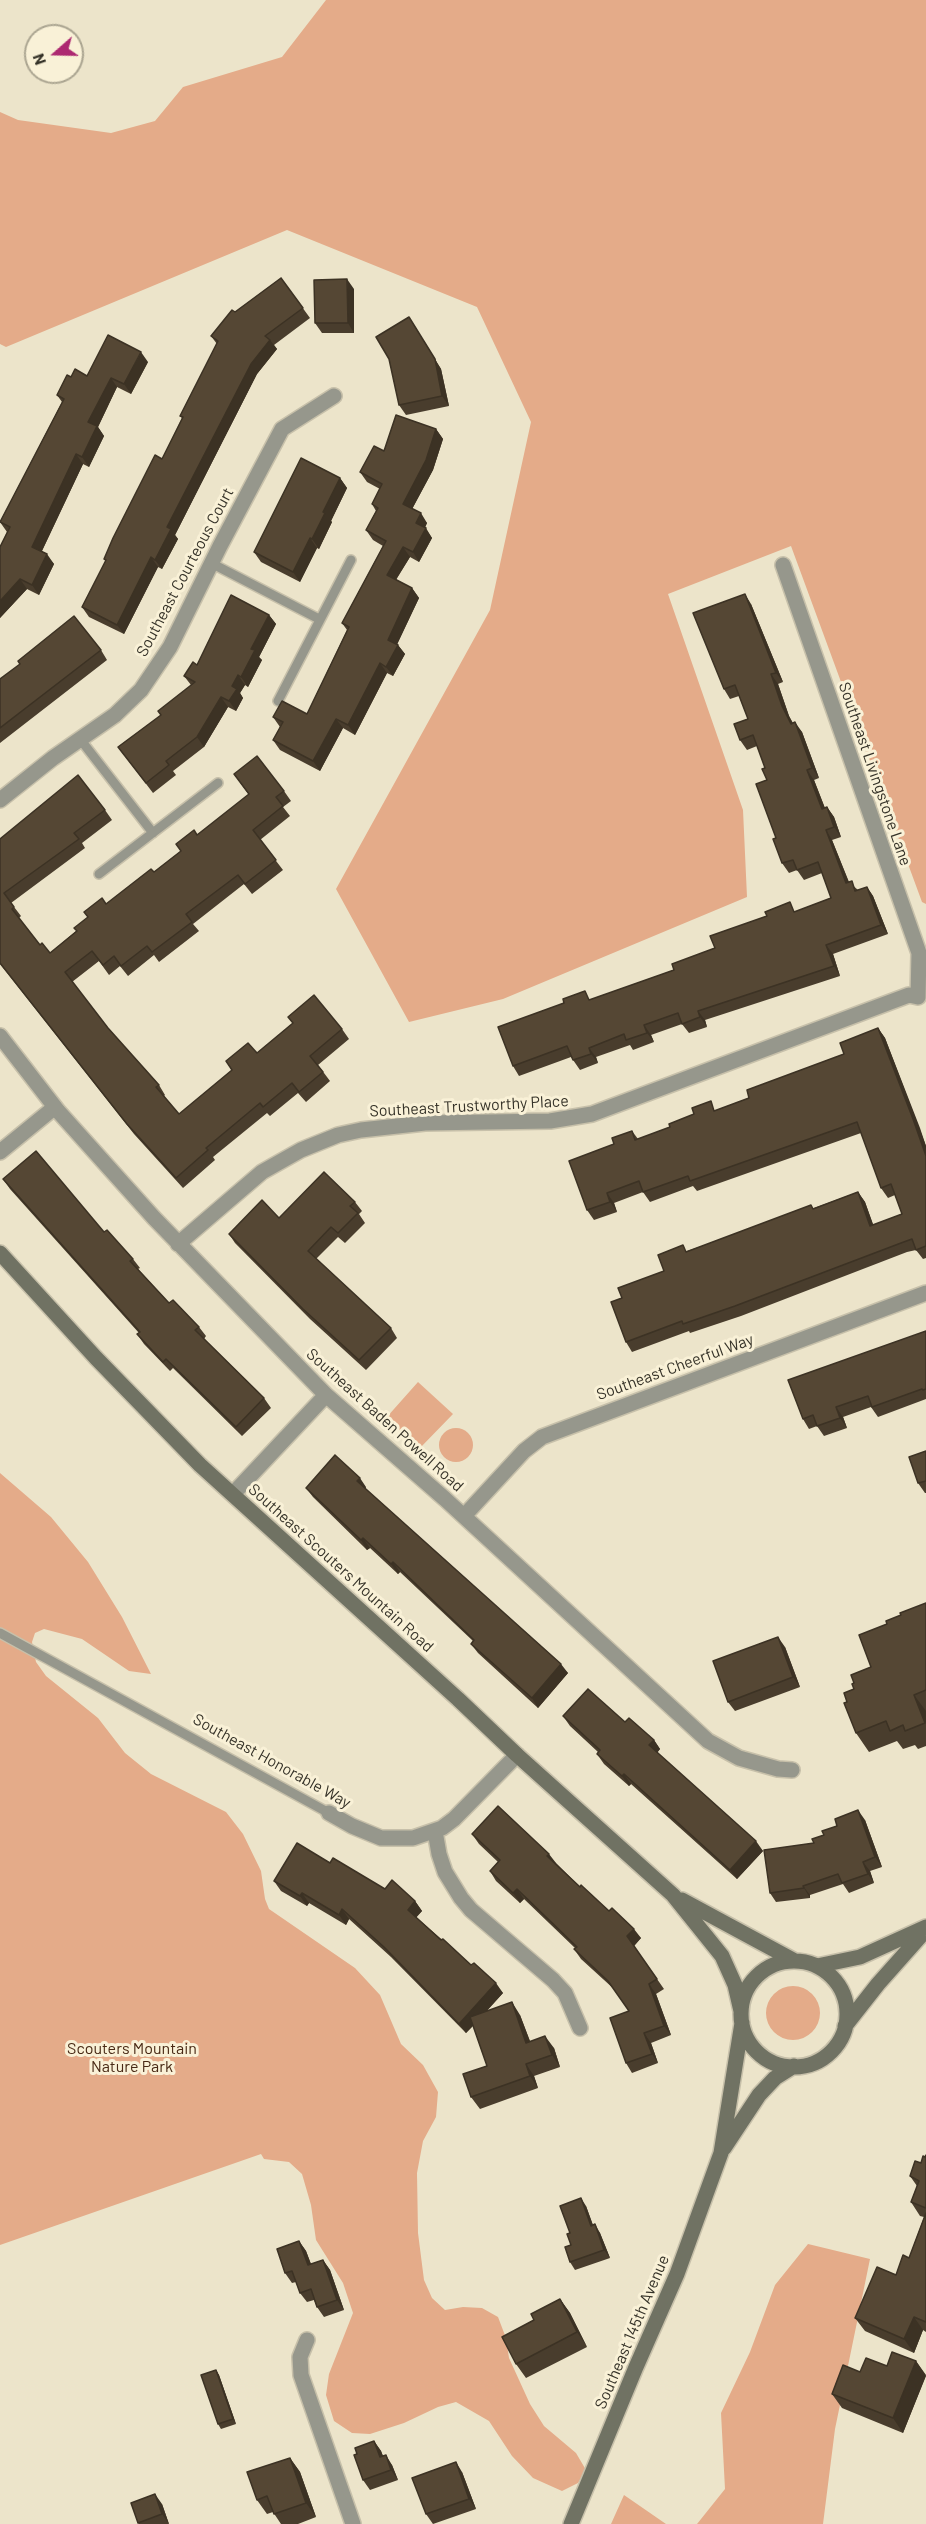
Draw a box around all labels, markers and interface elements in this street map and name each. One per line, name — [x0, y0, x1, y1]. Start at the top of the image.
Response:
north arrow — [24, 24, 84, 84]
text: N — [28, 51, 49, 68]
street label: Southeast Courteous Court — [132, 484, 238, 660]
street label: Southeast Livingstone Lane — [835, 680, 915, 868]
street label: Southeast Trustworthy Place — [369, 1091, 569, 1121]
street label: Southeast Cheerful Way — [594, 1330, 756, 1404]
street label: Southeast Baden Powell Road — [302, 1344, 468, 1496]
street label: Southeast Scouters Mountain Road — [244, 1480, 438, 1656]
street label: Southeast Honorable Way — [190, 1710, 354, 1812]
park label: Scouters Mountain Nature Park — [67, 2039, 197, 2077]
street label: Southeast 145th Avenue — [591, 2252, 673, 2412]

